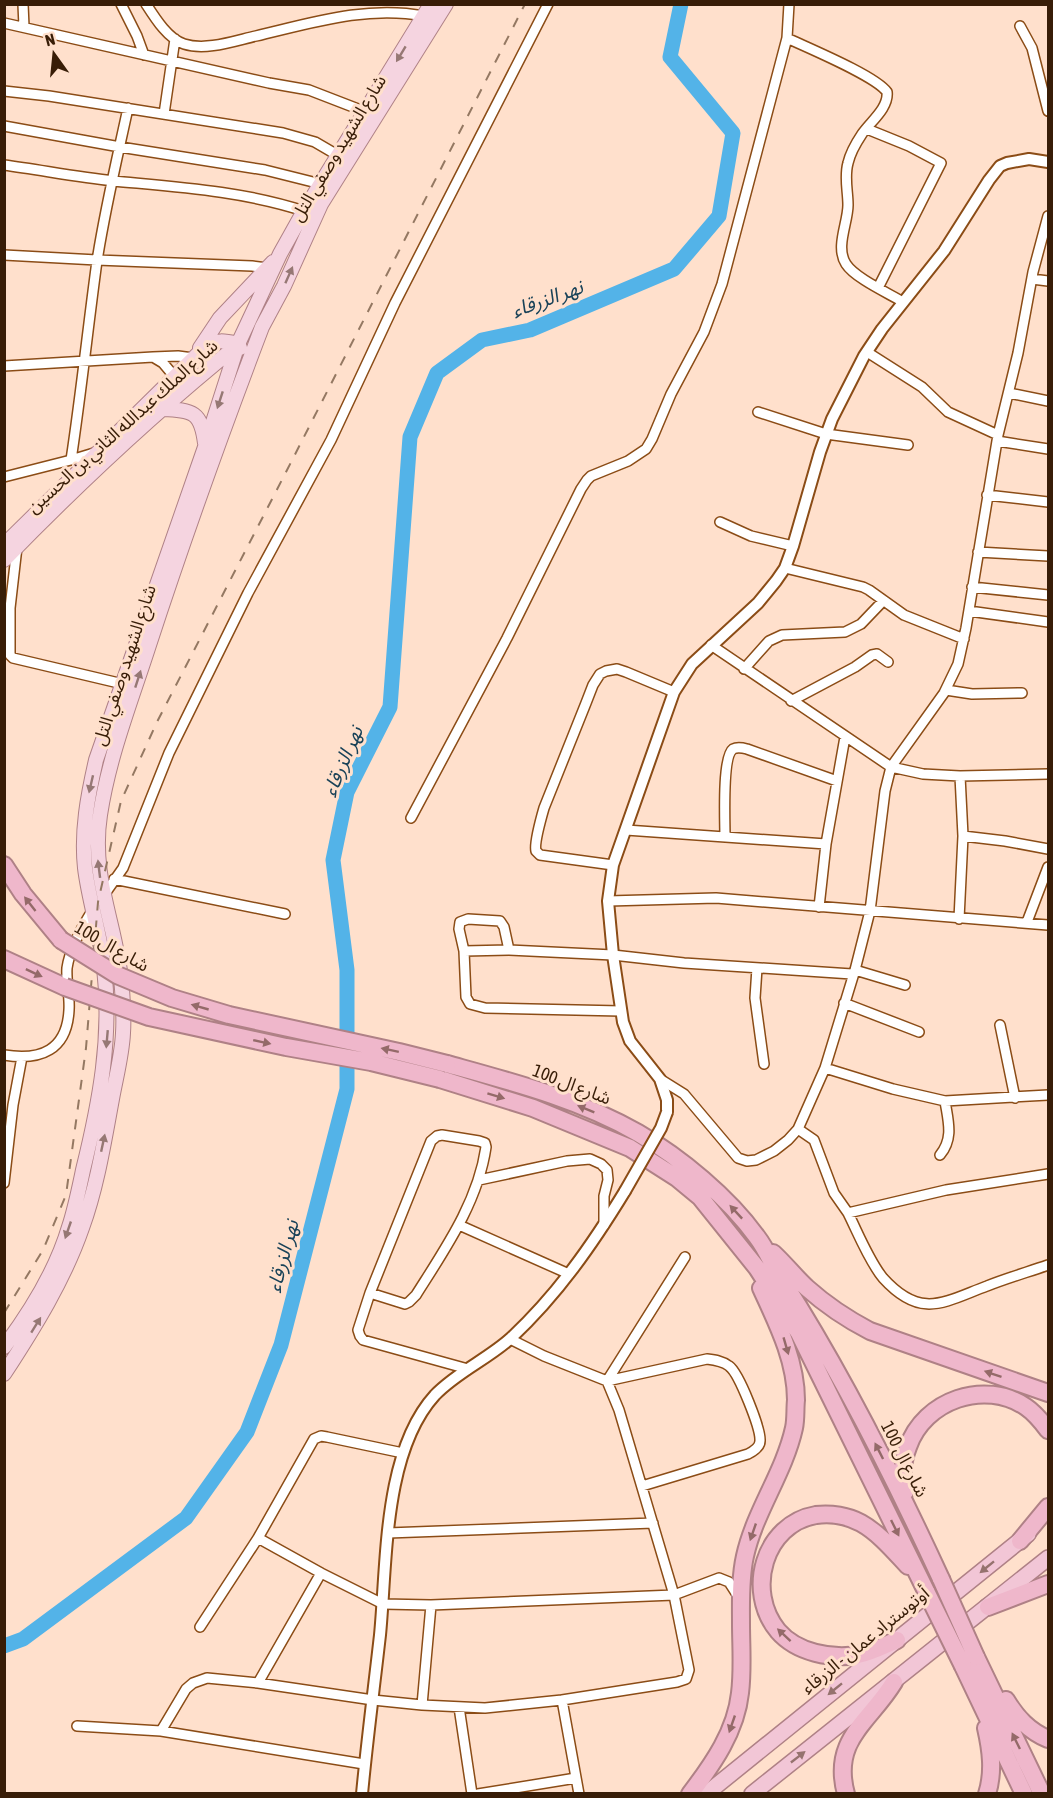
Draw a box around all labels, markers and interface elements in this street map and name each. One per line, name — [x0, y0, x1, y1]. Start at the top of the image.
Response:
north arrow — [24, 24, 84, 84]
text: N — [43, 30, 57, 49]
one-way arrow — [395, 46, 406, 62]
street label: شارع الشهيد وصفي التل — [286, 71, 394, 227]
one-way arrow — [284, 265, 294, 283]
water label: نهر الزرقاء — [508, 274, 587, 322]
street label: شارع الملك عبدالله الثاني بن الحسين — [22, 335, 224, 520]
one-way arrow — [215, 391, 225, 409]
street label: شارع الشهيد وصفي التل — [88, 582, 164, 749]
one-way arrow — [133, 670, 143, 688]
water label: نهر الزرقاء — [317, 721, 369, 800]
one-way arrow — [86, 774, 95, 793]
one-way arrow — [94, 859, 103, 878]
one-way arrow — [25, 897, 37, 912]
street label: شارع ال 100 — [69, 916, 153, 979]
one-way arrow — [26, 968, 44, 978]
one-way arrow — [191, 1002, 209, 1011]
one-way arrow — [102, 1030, 112, 1049]
one-way arrow — [253, 1037, 271, 1047]
one-way arrow — [381, 1045, 400, 1054]
street label: شارع ال 100 — [528, 1059, 614, 1112]
one-way arrow — [487, 1092, 505, 1101]
one-way arrow — [577, 1103, 595, 1113]
one-way arrow — [99, 1133, 108, 1152]
one-way arrow — [729, 1205, 743, 1220]
water label: نهر الزرقاء — [261, 1216, 304, 1295]
one-way arrow — [62, 1221, 72, 1239]
one-way arrow — [30, 1317, 41, 1333]
one-way arrow — [782, 1337, 791, 1355]
one-way arrow — [984, 1369, 1002, 1379]
street label: شارع ال 100 — [873, 1418, 933, 1502]
one-way arrow — [874, 1443, 884, 1460]
one-way arrow — [890, 1520, 900, 1537]
one-way arrow — [747, 1523, 757, 1541]
one-way arrow — [980, 1560, 995, 1573]
street label: أوتوستراد عمان - الزرقاء — [797, 1582, 934, 1699]
one-way arrow — [777, 1629, 791, 1643]
one-way arrow — [827, 1683, 843, 1696]
one-way arrow — [726, 1715, 736, 1733]
one-way arrow — [1012, 1732, 1021, 1749]
one-way arrow — [790, 1751, 806, 1764]

